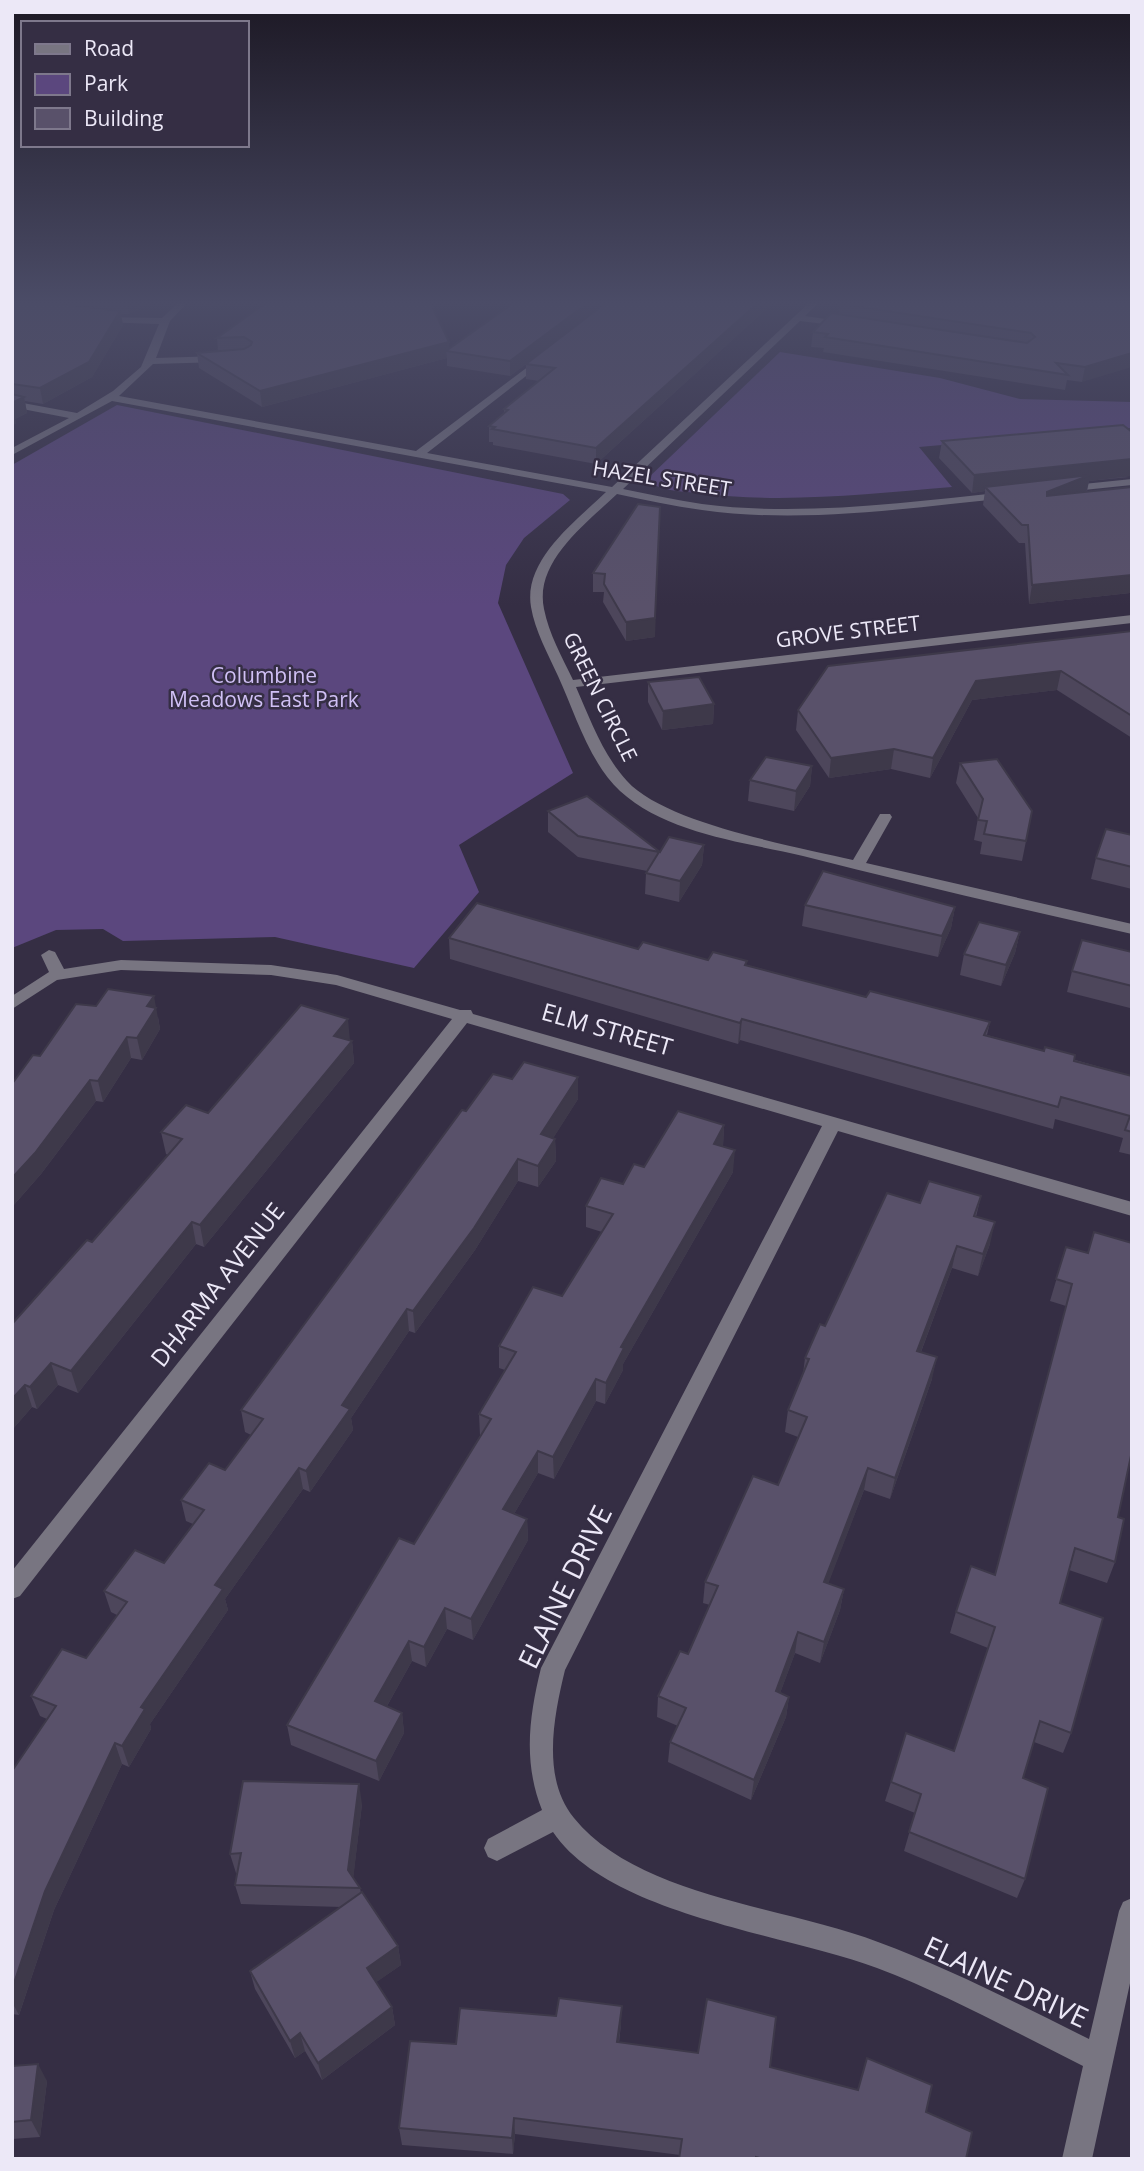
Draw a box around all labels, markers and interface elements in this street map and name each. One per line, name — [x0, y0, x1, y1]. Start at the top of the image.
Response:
legend — [21, 21, 248, 147]
text: Road — [84, 34, 134, 62]
text: Park — [84, 69, 128, 97]
text: Building — [84, 104, 163, 132]
street label: HAZEL STREET — [591, 453, 734, 503]
street label: GROVE STREET — [774, 608, 922, 654]
street label: GREEN CIRCLE — [557, 627, 644, 766]
park label: Columbine Meadows East Park — [169, 661, 359, 713]
street label: ELM STREET — [538, 994, 677, 1063]
street label: DHARMA AVENUE — [142, 1195, 291, 1373]
street label: ELAINE DRIVE — [508, 1499, 620, 1675]
street label: ELAINE DRIVE — [918, 1926, 1095, 2036]

